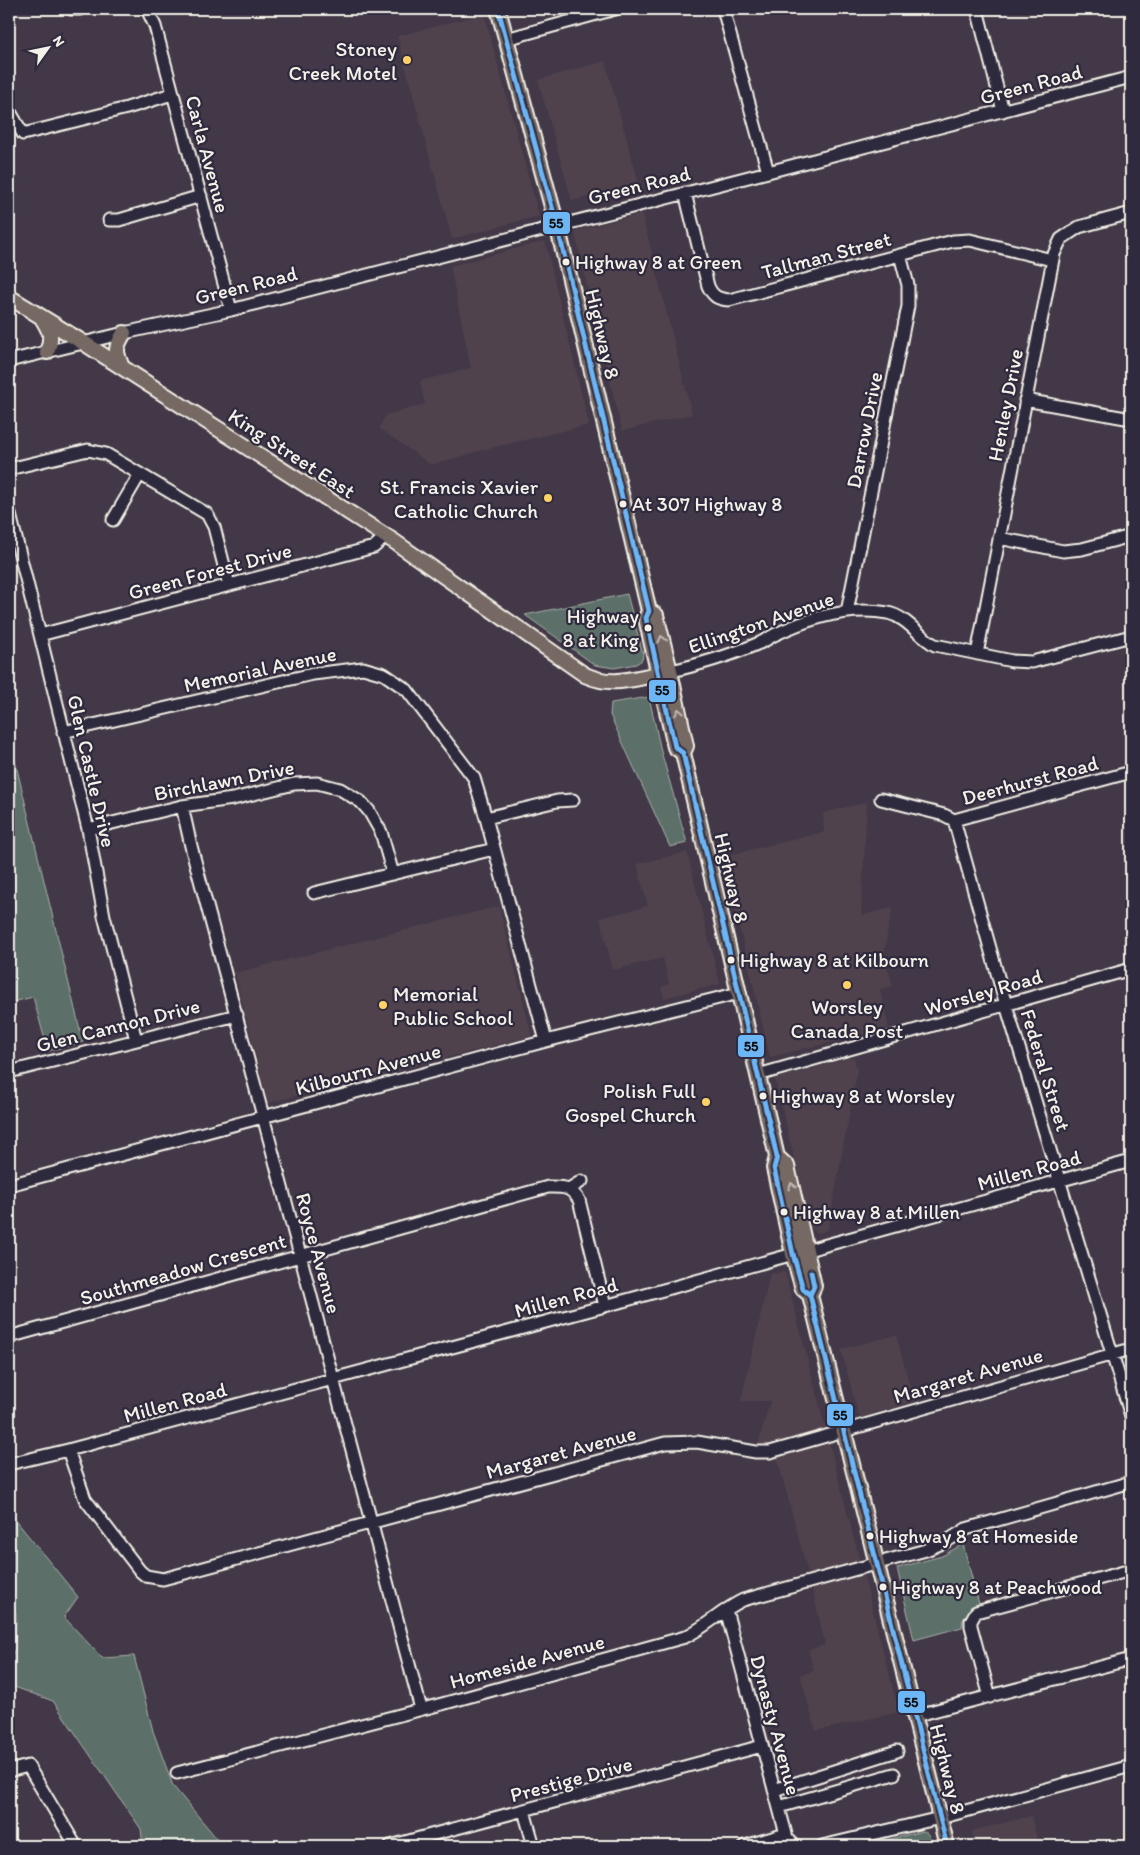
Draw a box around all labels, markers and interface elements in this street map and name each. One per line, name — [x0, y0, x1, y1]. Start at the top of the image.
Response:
north arrow — [22, 22, 72, 72]
text: N — [49, 33, 68, 50]
place label: Stoney Creek Motel — [288, 36, 397, 85]
marker: Stoney Creek Motel — [401, 54, 413, 66]
street label: Green Road — [977, 58, 1085, 110]
street label: Carla Avenue — [180, 93, 236, 215]
street label: Green Road — [585, 160, 693, 210]
line badge: 55 — [542, 211, 571, 235]
text: 55 — [549, 215, 564, 232]
street label: Tallman Street — [758, 226, 894, 284]
place label: Highway 8 at Green — [575, 250, 742, 274]
marker: Highway 8 at Green — [561, 257, 571, 267]
street label: Green Road — [192, 260, 300, 310]
street label: Highway 8 — [580, 286, 626, 382]
street label: Henley Drive — [982, 347, 1028, 463]
street label: Darrow Drive — [840, 370, 888, 490]
street label: King Street East — [224, 403, 360, 503]
place label: St. Francis Xavier Catholic Church — [380, 474, 539, 523]
marker: St. Francis Xavier Catholic Church — [542, 492, 554, 504]
place label: At 307 Highway 8 — [632, 492, 782, 516]
marker: At 307 Highway 8 — [618, 499, 628, 509]
street label: Green Forest Drive — [126, 537, 294, 605]
street label: Ellington Avenue — [685, 585, 837, 659]
place label: Highway 8 at King — [562, 604, 640, 652]
marker: Highway 8 at King — [643, 623, 653, 633]
one-way arrow — [657, 635, 668, 644]
street label: Memorial Avenue — [181, 641, 339, 697]
line badge: 55 — [648, 679, 677, 703]
text: 55 — [655, 682, 670, 699]
street label: Glen Castle Drive — [62, 692, 122, 850]
one-way arrow — [674, 708, 685, 717]
street label: Deerhurst Road — [959, 750, 1101, 810]
street label: Birchlawn Drive — [152, 754, 296, 806]
street label: Highway 8 — [709, 830, 755, 926]
place label: Highway 8 at Kilbourn — [740, 948, 929, 972]
marker: Highway 8 at Kilbourn — [726, 955, 736, 965]
street label: Worsley Road — [921, 963, 1045, 1021]
marker: Worsley Canada Post — [841, 979, 853, 991]
place label: Memorial Public School — [393, 981, 513, 1030]
street label: Glen Cannon Drive — [34, 993, 202, 1057]
place label: Worsley Canada Post — [791, 994, 904, 1043]
marker: Memorial Public School — [377, 999, 389, 1011]
street label: Federal Street — [1016, 1006, 1077, 1134]
line badge: 55 — [737, 1034, 765, 1058]
street label: Kilbourn Avenue — [293, 1038, 443, 1100]
text: 55 — [744, 1038, 759, 1055]
place label: Polish Full Gospel Church — [565, 1078, 697, 1127]
place label: Highway 8 at Worsley — [772, 1084, 955, 1108]
marker: Highway 8 at Worsley — [758, 1091, 768, 1101]
marker: Polish Full Gospel Church — [700, 1096, 712, 1108]
street label: Millen Road — [974, 1144, 1084, 1196]
one-way arrow — [787, 1183, 797, 1191]
street label: Royce Avenue — [291, 1190, 347, 1316]
place label: Highway 8 at Millen — [793, 1200, 960, 1224]
marker: Highway 8 at Millen — [779, 1207, 789, 1217]
street label: Southmeadow Crescent — [77, 1228, 289, 1310]
street label: Millen Road — [511, 1271, 621, 1323]
street label: Margaret Avenue — [890, 1342, 1046, 1408]
street label: Millen Road — [120, 1376, 230, 1428]
line badge: 55 — [826, 1403, 854, 1427]
text: 55 — [833, 1407, 848, 1424]
street label: Margaret Avenue — [483, 1420, 639, 1484]
place label: Highway 8 at Homeside — [879, 1524, 1078, 1548]
marker: Highway 8 at Homeside — [865, 1531, 875, 1541]
place label: Highway 8 at Peachwood — [892, 1575, 1102, 1599]
marker: Highway 8 at Peachwood — [878, 1582, 888, 1592]
street label: Homeside Avenue — [447, 1628, 607, 1694]
street label: Dynasty Avenue — [745, 1652, 807, 1798]
line badge: 55 — [897, 1690, 926, 1714]
text: 55 — [904, 1694, 919, 1711]
street label: Highway 8 — [925, 1721, 971, 1817]
street label: Prestige Drive — [507, 1751, 635, 1807]

